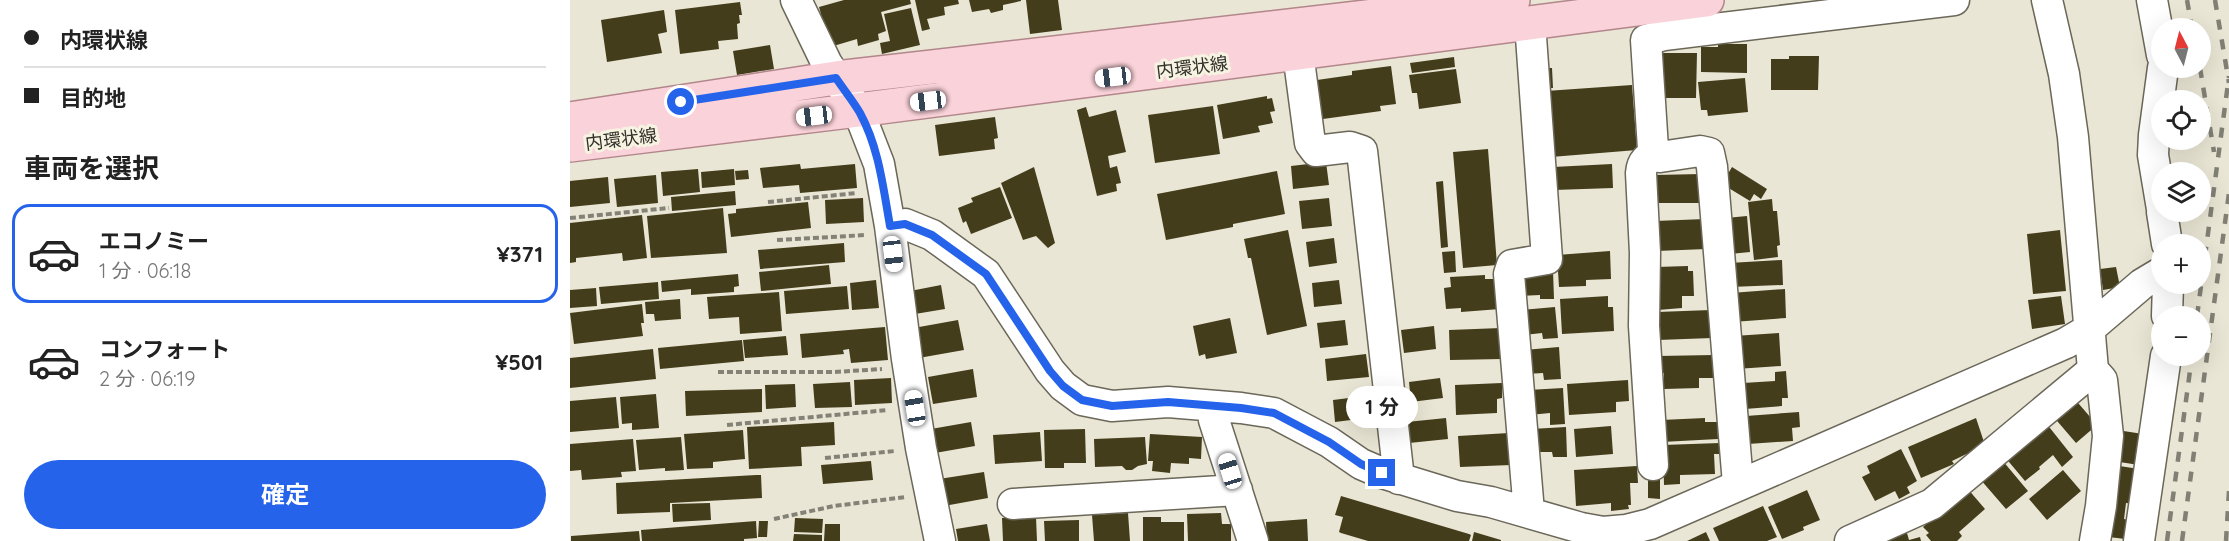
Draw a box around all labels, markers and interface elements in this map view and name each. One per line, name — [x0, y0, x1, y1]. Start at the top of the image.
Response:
north arrow — [2151, 18, 2211, 78]
map controls — [2151, 18, 2211, 366]
text: 内環状線 — [60, 26, 148, 54]
street label: 内環状線 — [1155, 51, 1229, 83]
car — [1094, 66, 1132, 88]
text: 目的地 — [60, 84, 126, 112]
route start — [667, 88, 694, 115]
car — [909, 90, 947, 112]
button: locate — [2151, 90, 2211, 150]
car — [795, 105, 833, 127]
street label: 内環状線 — [584, 123, 658, 155]
text: 車両を選択 — [24, 151, 159, 185]
button: layers — [2151, 162, 2211, 222]
icon: car — [27, 227, 81, 281]
text: エコノミー — [99, 227, 209, 255]
button: + — [2151, 234, 2211, 294]
car — [882, 235, 904, 273]
text: ¥371 — [497, 240, 543, 268]
text: 1 分 · 06:18 — [99, 258, 191, 283]
button: − — [2151, 306, 2211, 366]
icon: car — [27, 335, 81, 389]
text: コンフォート — [99, 335, 230, 363]
text: ¥501 — [495, 348, 543, 376]
text: 2 分 · 06:19 — [99, 366, 195, 391]
callout: 1 分 — [1346, 386, 1418, 428]
car — [903, 389, 927, 427]
text: 1 分 — [1365, 394, 1399, 419]
car — [1216, 451, 1244, 491]
route end — [1368, 459, 1395, 486]
button: 確定 — [24, 460, 546, 529]

